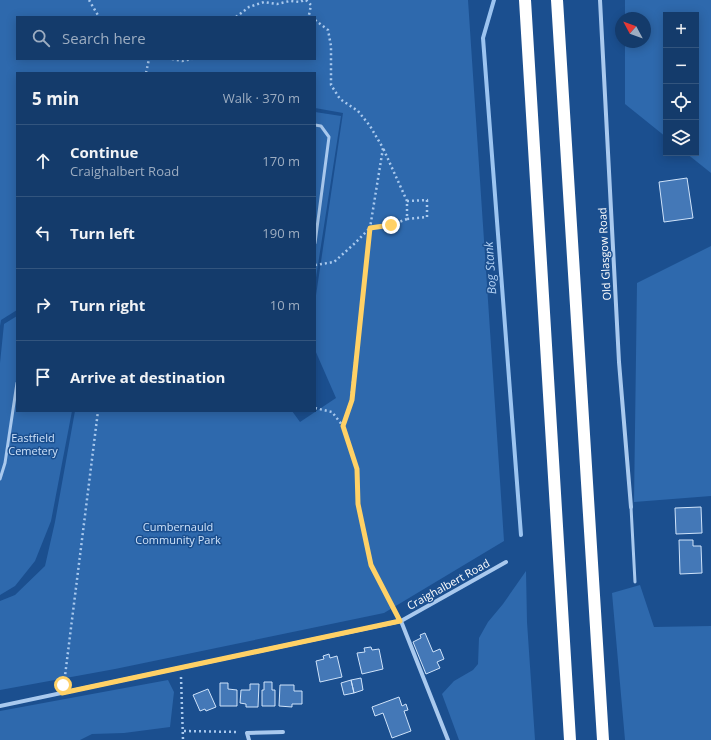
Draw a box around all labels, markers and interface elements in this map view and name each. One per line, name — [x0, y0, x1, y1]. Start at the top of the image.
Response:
north arrow — [615, 12, 651, 48]
map controls — [663, 12, 699, 156]
button: + — [663, 12, 699, 48]
search box — [16, 16, 316, 60]
icon: search — [30, 27, 52, 49]
text: Search here — [62, 28, 146, 48]
button: − — [663, 48, 699, 84]
button: locate — [663, 84, 699, 120]
text: 5 min — [32, 87, 79, 110]
text: Walk · 370 m — [223, 89, 300, 107]
button: layers — [663, 120, 699, 156]
text: Continue — [70, 142, 138, 162]
icon: ahead — [32, 150, 54, 172]
text: 170 m — [262, 152, 300, 170]
text: Craighalbert Road — [70, 162, 179, 180]
street label: Old Glasgow Road — [594, 207, 614, 301]
route end — [382, 216, 400, 234]
icon: left — [32, 222, 54, 244]
text: Turn left — [70, 223, 135, 243]
text: 190 m — [262, 224, 300, 242]
water label: Bog Stank — [480, 240, 500, 295]
icon: right — [32, 294, 54, 316]
text: Turn right — [70, 295, 145, 315]
text: 10 m — [270, 296, 300, 314]
icon: arrive — [32, 366, 54, 388]
text: Arrive at destination — [70, 367, 225, 387]
park label: Eastfield Cemetery — [8, 430, 58, 458]
park label: Cumbernauld Community Park — [135, 519, 221, 547]
street label: Craighalbert Road — [404, 555, 492, 613]
route start — [54, 676, 72, 694]

